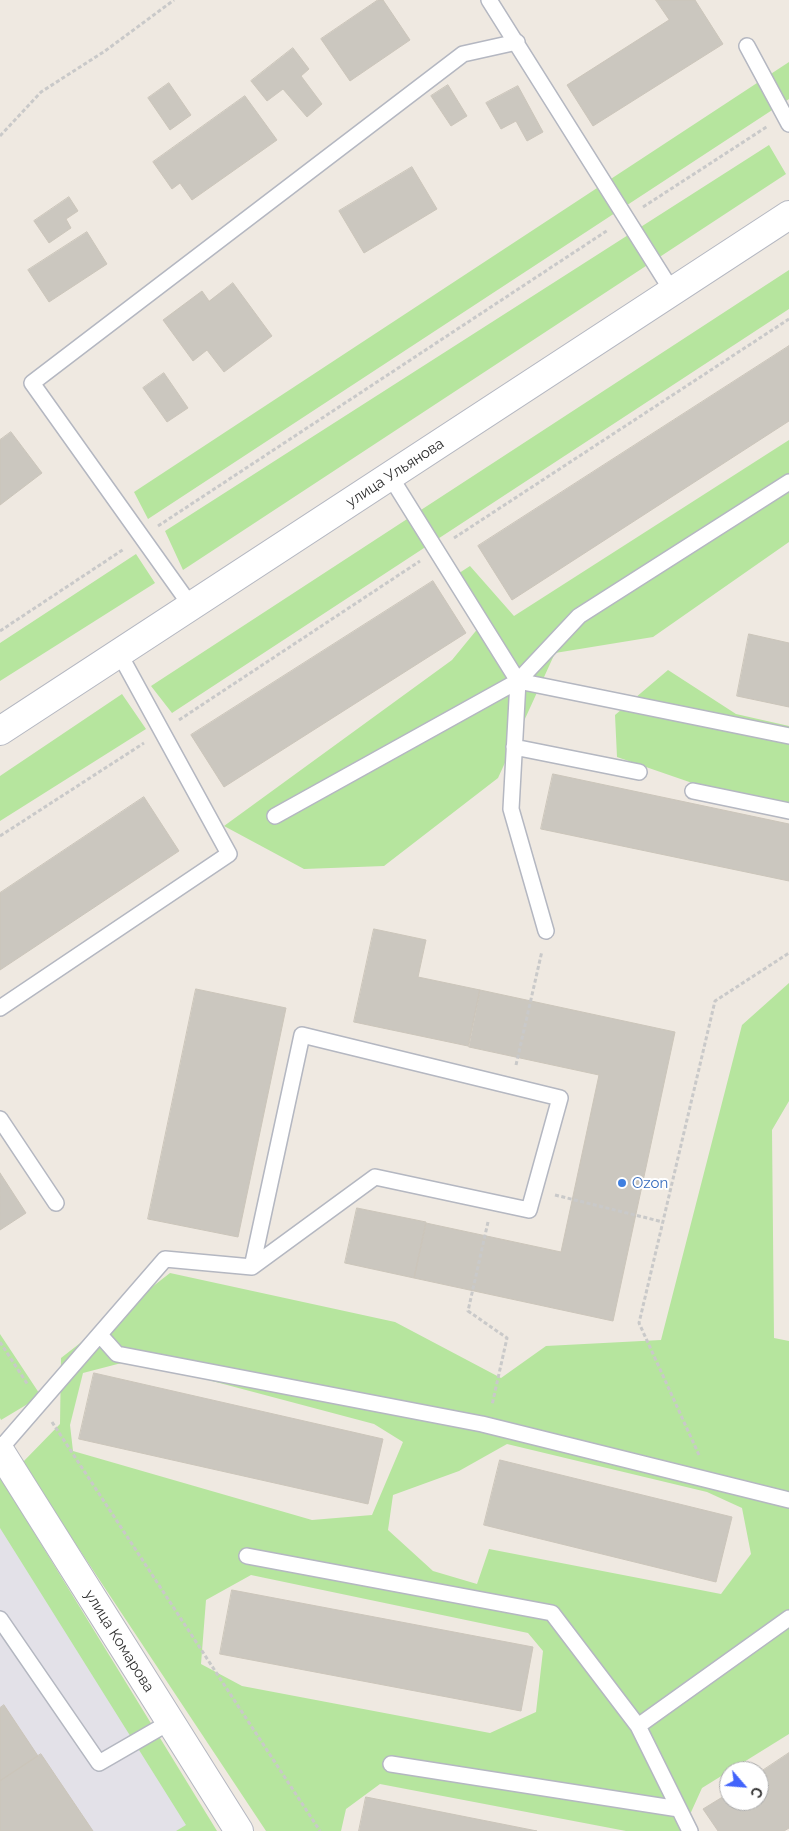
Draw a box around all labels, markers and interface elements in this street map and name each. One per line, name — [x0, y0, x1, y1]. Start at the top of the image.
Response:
street label: улица Ульянова — [343, 435, 447, 511]
place label: Ozon — [632, 1174, 668, 1192]
marker: Ozon — [616, 1177, 628, 1189]
street label: улица Комарова — [80, 1586, 158, 1696]
north arrow — [719, 1761, 769, 1811]
text: С — [747, 1784, 766, 1800]

